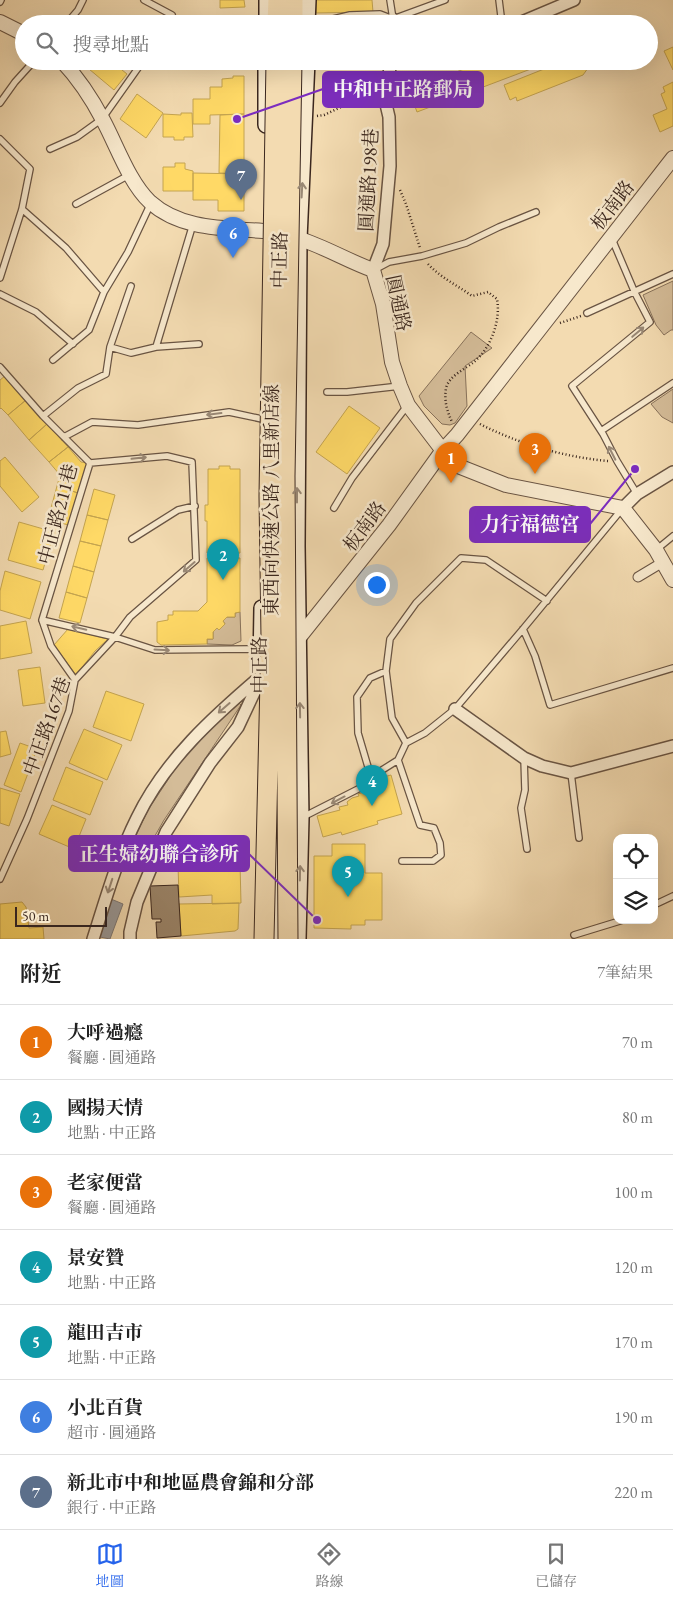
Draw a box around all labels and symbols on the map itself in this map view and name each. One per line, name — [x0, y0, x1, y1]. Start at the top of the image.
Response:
callout: 中和中正路郵局 — [323, 72, 483, 107]
text: 中和中正路郵局 — [333, 76, 473, 102]
street label: 圓通路198巷 — [353, 128, 384, 232]
pin: 7 — [225, 159, 257, 200]
street label: 板南路 — [585, 175, 640, 235]
one-way arrow — [297, 183, 306, 199]
pin: 6 — [217, 217, 249, 258]
street label: 中正路 — [267, 231, 292, 289]
street label: 圓通路 — [380, 273, 417, 334]
one-way arrow — [631, 326, 644, 337]
street label: 東西向快速公路 八里新店線 — [259, 384, 284, 616]
one-way arrow — [206, 409, 222, 419]
pin: 3 — [519, 433, 551, 474]
pin: 1 — [435, 442, 467, 483]
one-way arrow — [607, 445, 617, 460]
one-way arrow — [131, 454, 147, 463]
street label: 中正路211巷 — [32, 461, 83, 567]
one-way arrow — [292, 488, 302, 504]
street label: 板南路 — [337, 496, 392, 557]
callout: 力行福德宮 — [470, 507, 590, 542]
text: 力行福德宮 — [480, 511, 580, 537]
pin: 2 — [207, 539, 239, 580]
one-way arrow — [182, 561, 195, 572]
your location — [364, 572, 390, 598]
one-way arrow — [71, 623, 87, 632]
street label: 中正路 — [247, 636, 272, 694]
one-way arrow — [153, 645, 169, 654]
street label: 中正路167巷 — [17, 673, 76, 779]
one-way arrow — [218, 702, 231, 713]
one-way arrow — [295, 703, 305, 719]
pin: 4 — [356, 765, 388, 806]
one-way arrow — [331, 795, 346, 805]
callout: 正生婦幼聯合診所 — [69, 836, 249, 871]
text: 正生婦幼聯合診所 — [79, 841, 239, 867]
pin: 5 — [332, 856, 364, 897]
one-way arrow — [295, 865, 305, 882]
one-way arrow — [105, 878, 114, 894]
scale bar — [15, 904, 108, 927]

